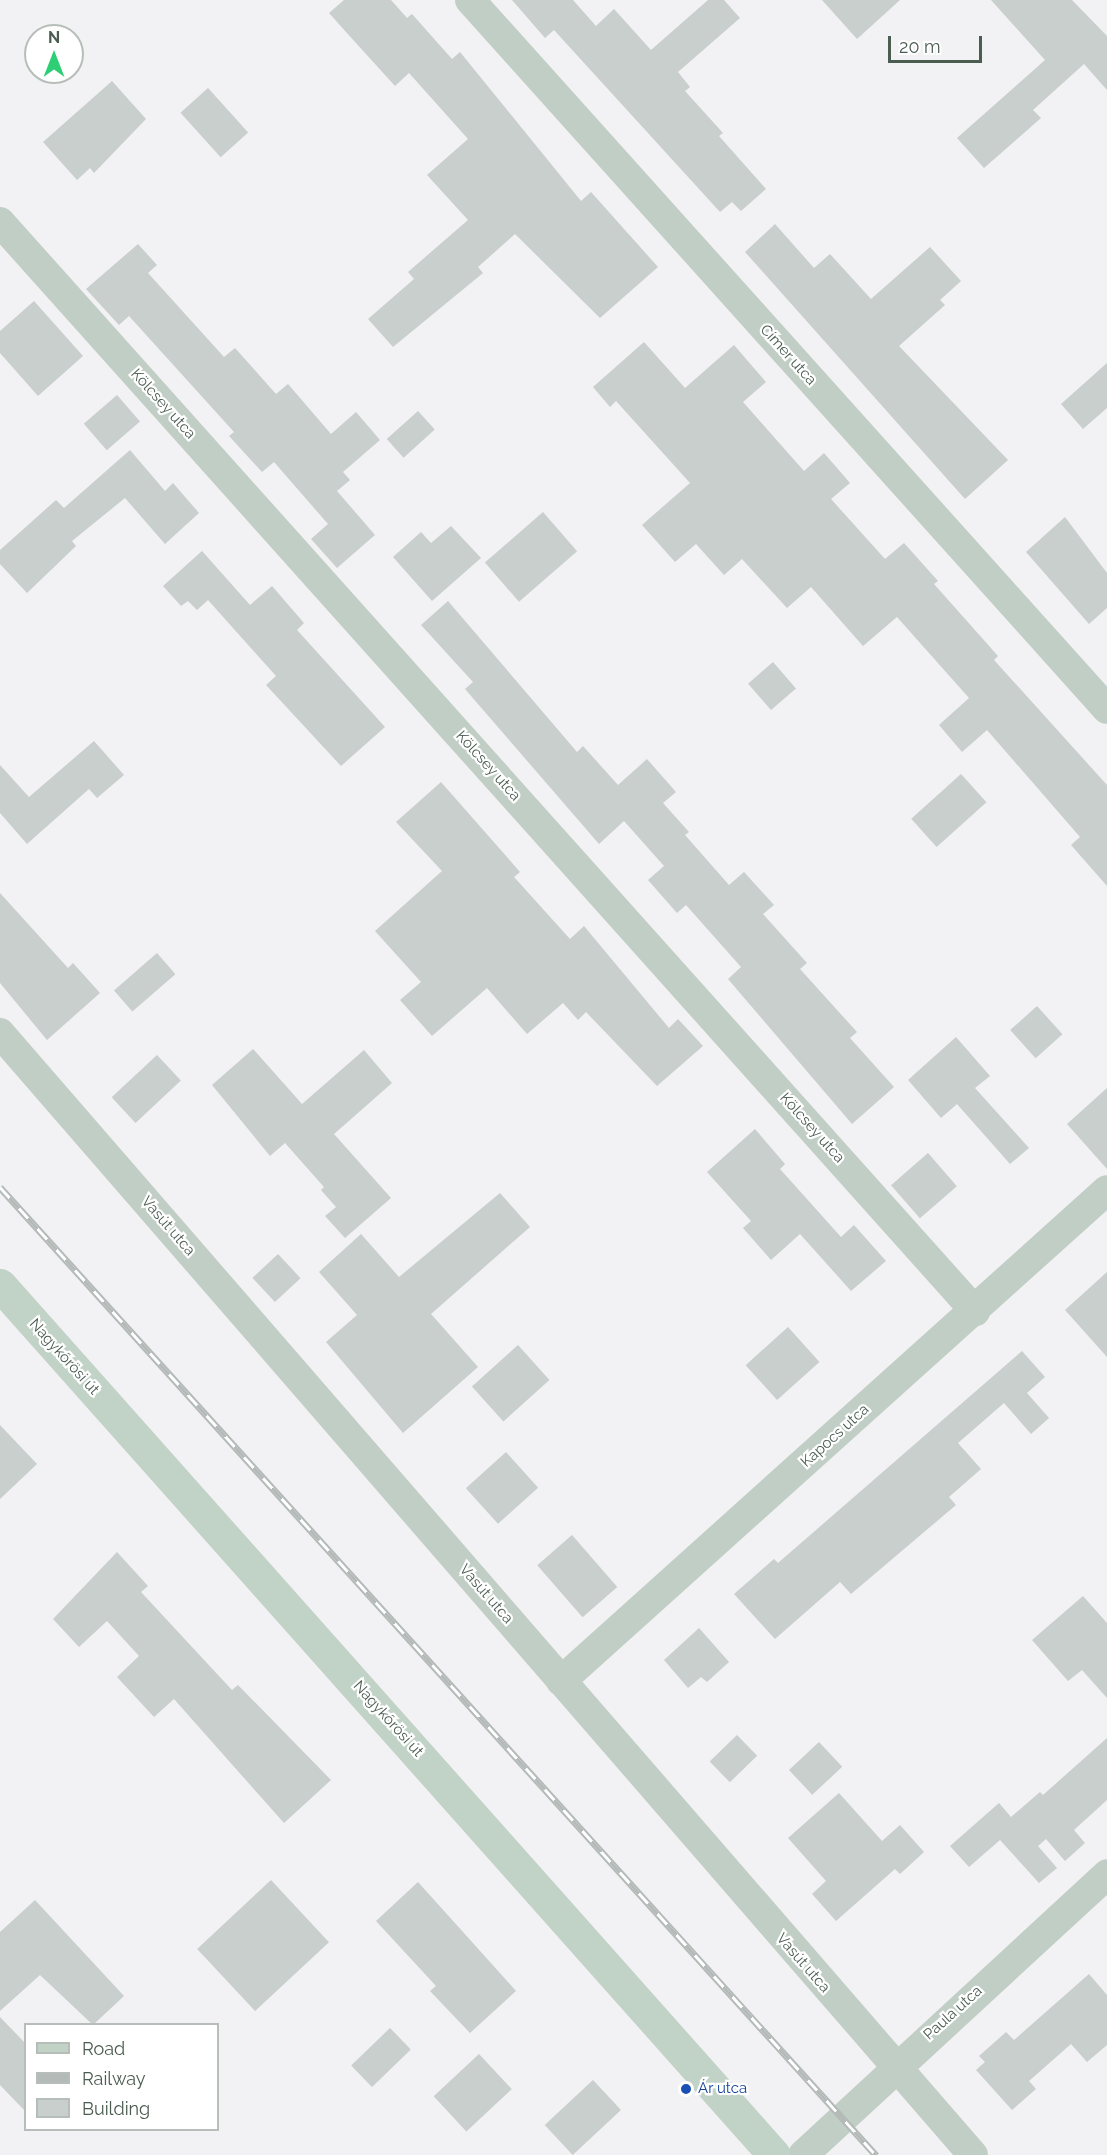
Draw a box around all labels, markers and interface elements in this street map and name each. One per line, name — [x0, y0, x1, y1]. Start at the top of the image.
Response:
north arrow — [24, 24, 84, 84]
scale bar — [891, 24, 986, 62]
text: N — [48, 28, 60, 47]
text: 20 m — [899, 36, 941, 57]
street label: Címer utca — [756, 321, 820, 389]
street label: Kölcsey utca — [127, 365, 199, 443]
street label: Kölcsey utca — [452, 727, 524, 805]
street label: Kölcsey utca — [776, 1089, 848, 1167]
street label: Vasút utca — [137, 1193, 199, 1259]
street label: Nagykőrösi út — [25, 1315, 103, 1399]
street label: Kapocs utca — [797, 1401, 873, 1471]
street label: Vasút utca — [455, 1561, 517, 1627]
street label: Nagykőrösi út — [349, 1677, 427, 1761]
street label: Vasút utca — [772, 1930, 834, 1996]
street label: Paula utca — [920, 1982, 986, 2044]
legend — [24, 2023, 219, 2131]
text: Road — [82, 2038, 125, 2059]
text: Railway — [82, 2068, 146, 2089]
place label: Ár utca — [698, 2080, 747, 2098]
marker: Ár utca — [679, 2082, 693, 2096]
text: Building — [82, 2098, 150, 2119]

